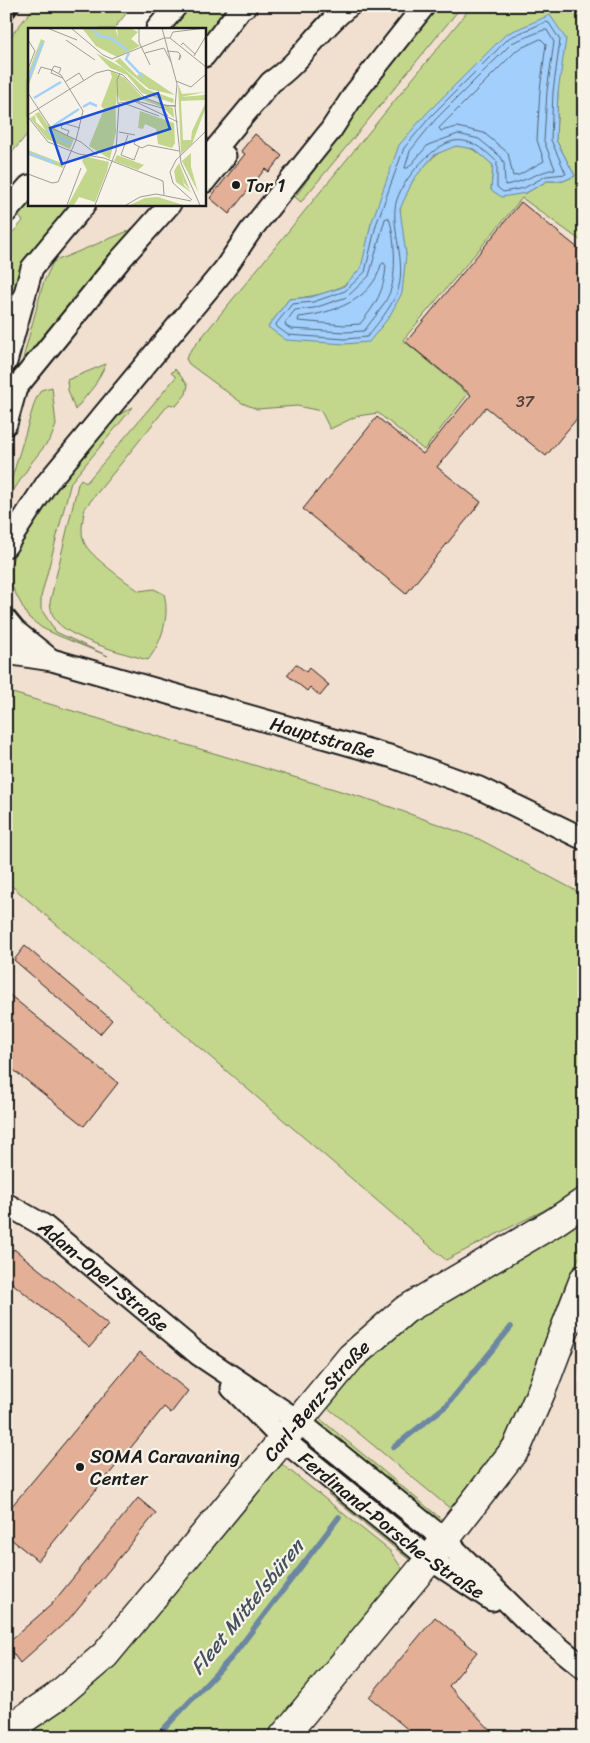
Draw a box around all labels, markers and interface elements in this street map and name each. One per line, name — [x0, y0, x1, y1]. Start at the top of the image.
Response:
inset map — [28, 28, 205, 205]
place label: Tor 1 — [246, 169, 285, 202]
marker: Tor 1 — [230, 179, 242, 191]
house number: 37 — [516, 387, 535, 416]
street label: Hauptstraße — [266, 706, 379, 768]
street label: Adam-Opel-Straße — [30, 1211, 177, 1341]
street label: Carl-Benz-Straße — [255, 1331, 378, 1469]
place label: SOMA Caravaning Center — [90, 1440, 240, 1495]
street label: Ferdinand-Porsche-Straße — [291, 1442, 492, 1608]
marker: SOMA Caravaning Center — [74, 1461, 86, 1473]
water label: Fleet Mittelsbüren — [181, 1530, 314, 1683]

